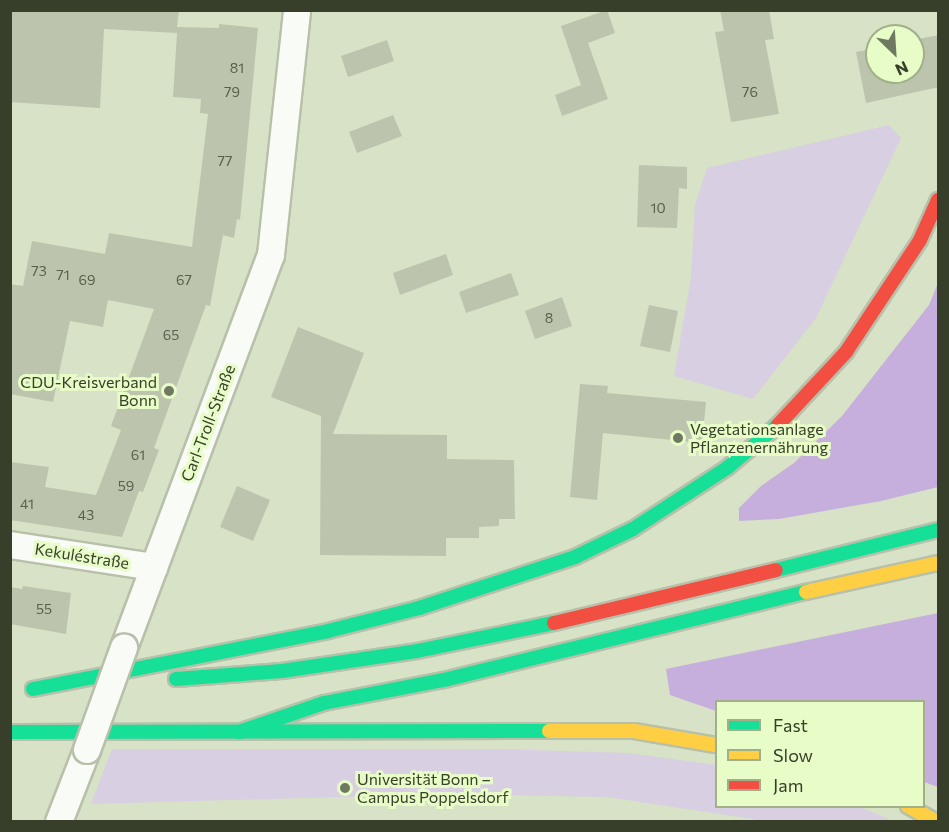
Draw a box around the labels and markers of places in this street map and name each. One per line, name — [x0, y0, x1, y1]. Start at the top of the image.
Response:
place label: CDU-Kreisverband Bonn — [20, 372, 157, 410]
marker: CDU-Kreisverband Bonn — [162, 384, 176, 398]
place label: Vegetationsanlage Pflanzenernährung — [690, 419, 828, 457]
marker: Vegetationsanlage Pflanzenernährung — [671, 431, 685, 445]
place label: Universität Bonn – Campus Poppelsdorf — [357, 769, 509, 807]
marker: Universität Bonn – Campus Poppelsdorf — [338, 781, 352, 795]

